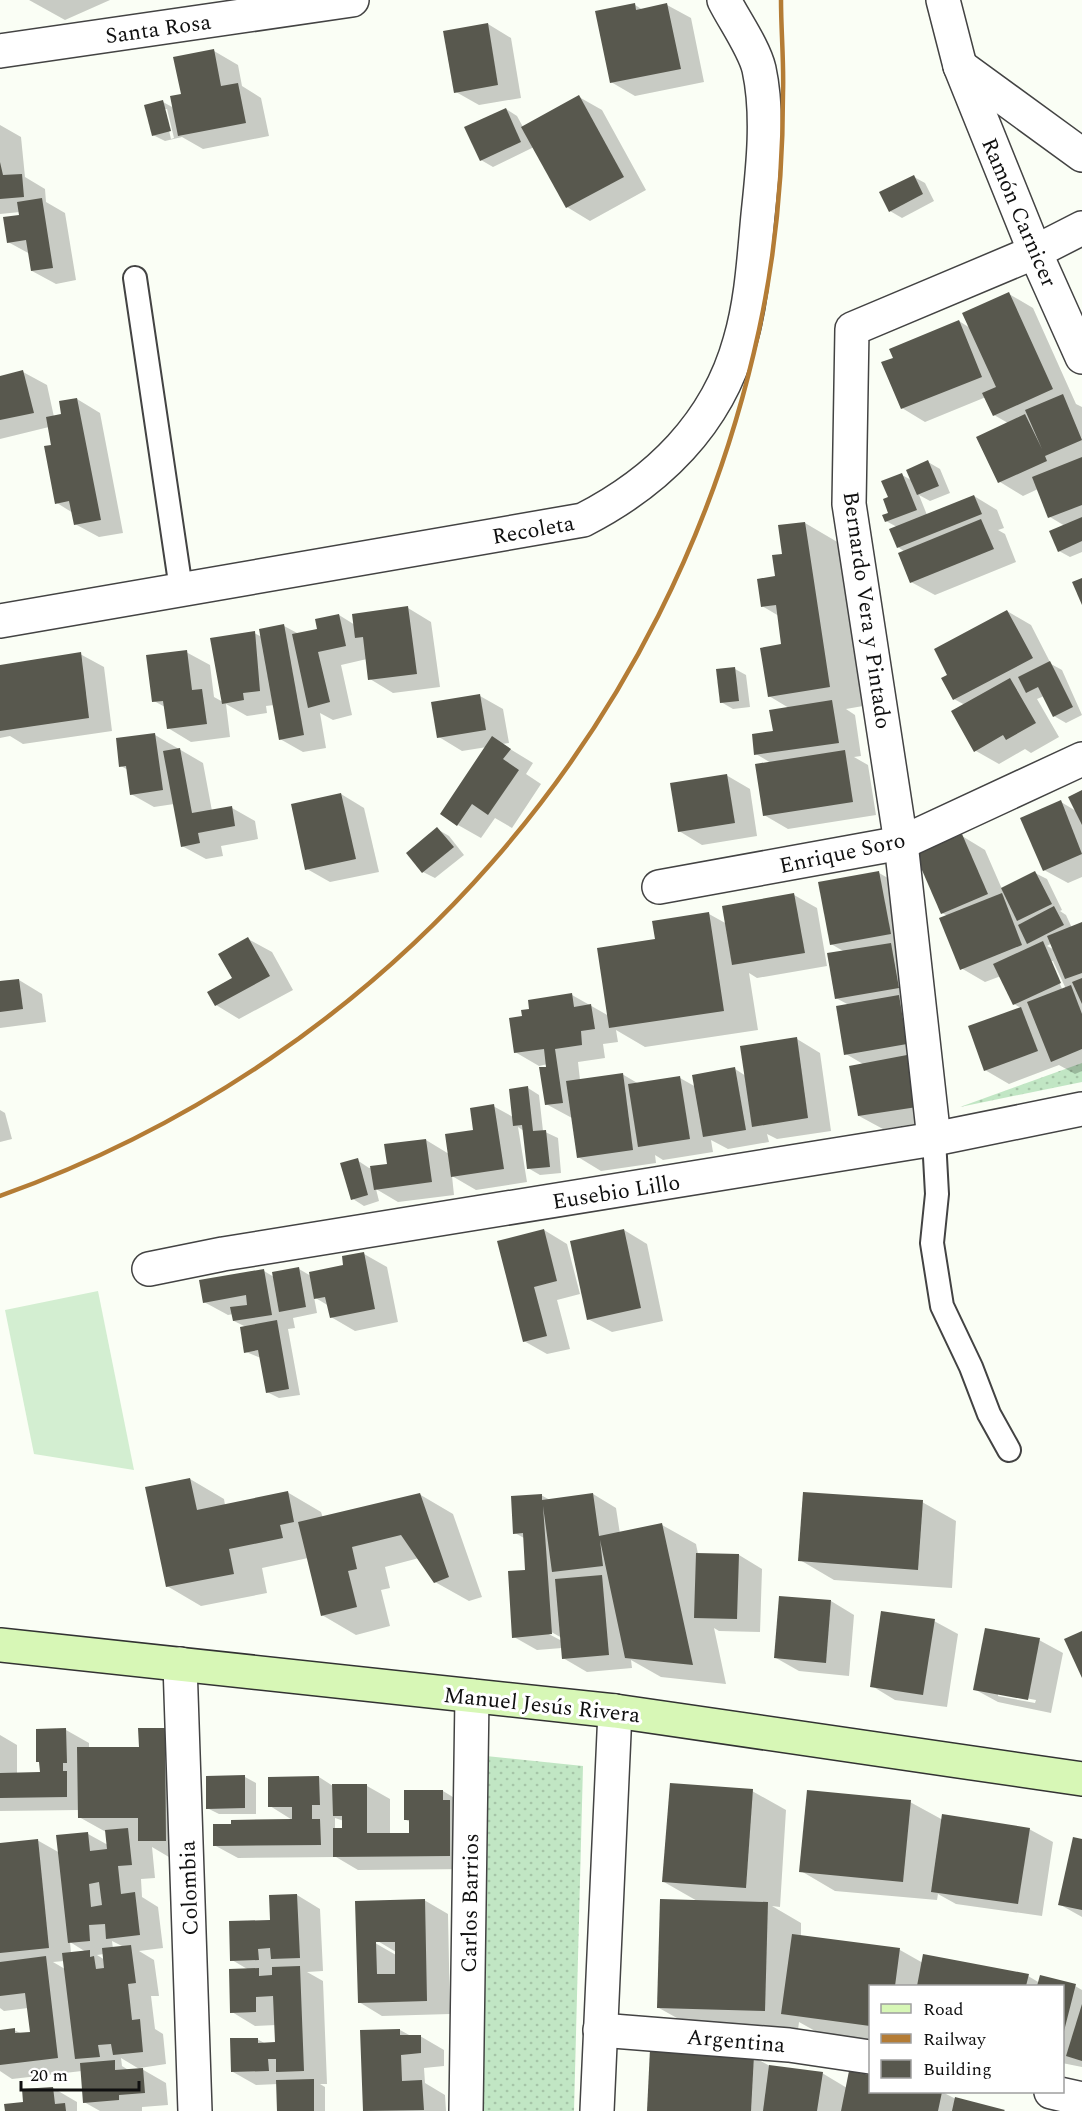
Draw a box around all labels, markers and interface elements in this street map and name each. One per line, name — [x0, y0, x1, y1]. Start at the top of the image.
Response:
street label: Santa Rosa — [103, 6, 213, 53]
street label: Ramón Carnicer — [972, 133, 1065, 293]
street label: Bernardo Vera y Pintado — [834, 489, 900, 731]
street label: Recoleta — [489, 507, 577, 554]
street label: Enrique Soro — [776, 824, 908, 883]
street label: Eusebio Lillo — [550, 1166, 683, 1219]
street label: Manuel Jesús Rivera — [442, 1679, 642, 1732]
street label: Carlos Barrios — [453, 1833, 488, 1973]
street label: Colombia — [171, 1840, 208, 1936]
legend — [869, 1985, 1064, 2093]
text: Road — [923, 1996, 964, 2023]
street label: Argentina — [685, 2021, 787, 2062]
text: Railway — [923, 2026, 987, 2053]
scale bar — [21, 2054, 140, 2092]
text: Building — [923, 2056, 992, 2083]
text: 20 m — [30, 2062, 68, 2089]

